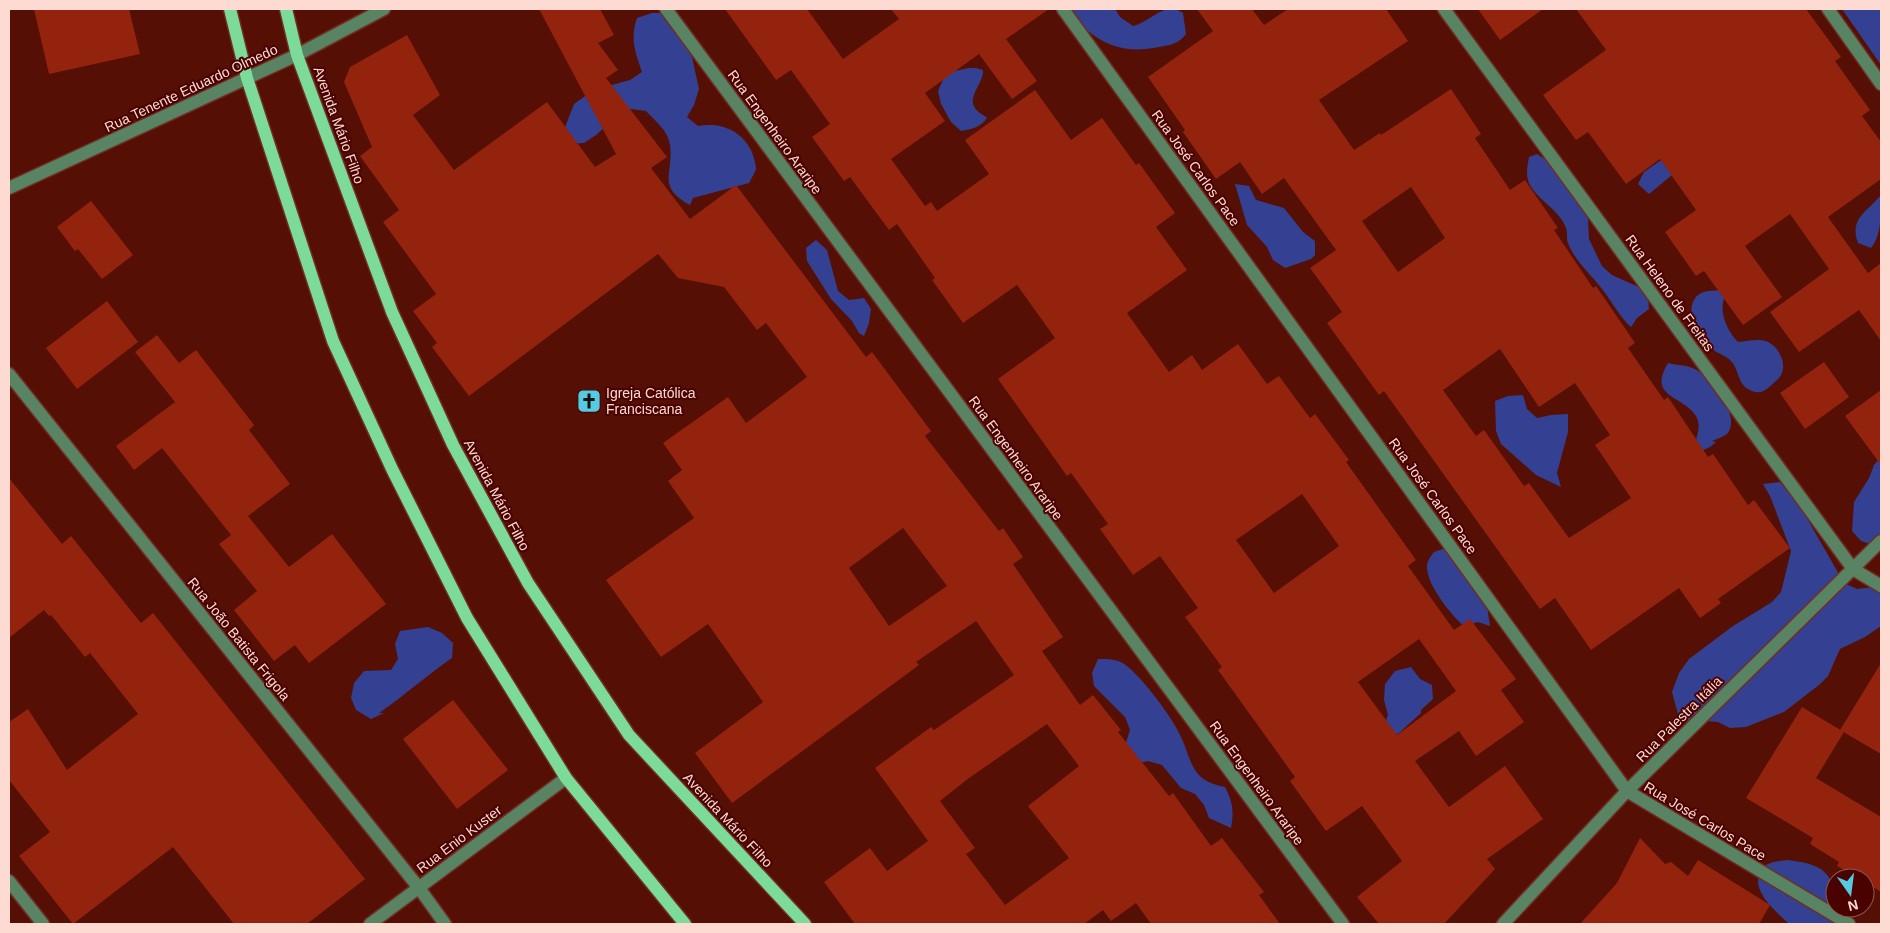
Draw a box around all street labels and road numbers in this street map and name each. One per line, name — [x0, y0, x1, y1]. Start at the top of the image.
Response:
street label: Rua Tenente Eduardo Olmedo — [102, 41, 280, 135]
street label: Avenida Mário Filho — [310, 64, 368, 186]
street label: Rua Engenheiro Araripe — [725, 67, 826, 197]
street label: Rua José Carlos Pace — [1149, 107, 1244, 229]
street label: Rua Heleno de Freitas — [1622, 232, 1718, 354]
street label: Rua Engenheiro Araripe — [966, 393, 1067, 523]
street label: Rua José Carlos Pace — [1386, 435, 1481, 557]
street label: Avenida Mário Filho — [461, 437, 533, 553]
street label: Rua João Batista Frigola — [185, 574, 294, 704]
street label: Rua Palestra Itália — [1633, 673, 1725, 765]
street label: Rua Engenheiro Araripe — [1207, 718, 1308, 848]
street label: Avenida Mário Filho — [680, 769, 776, 871]
street label: Rua José Carlos Pace — [1641, 778, 1769, 864]
street label: Rua Enio Kuster — [413, 802, 505, 876]

